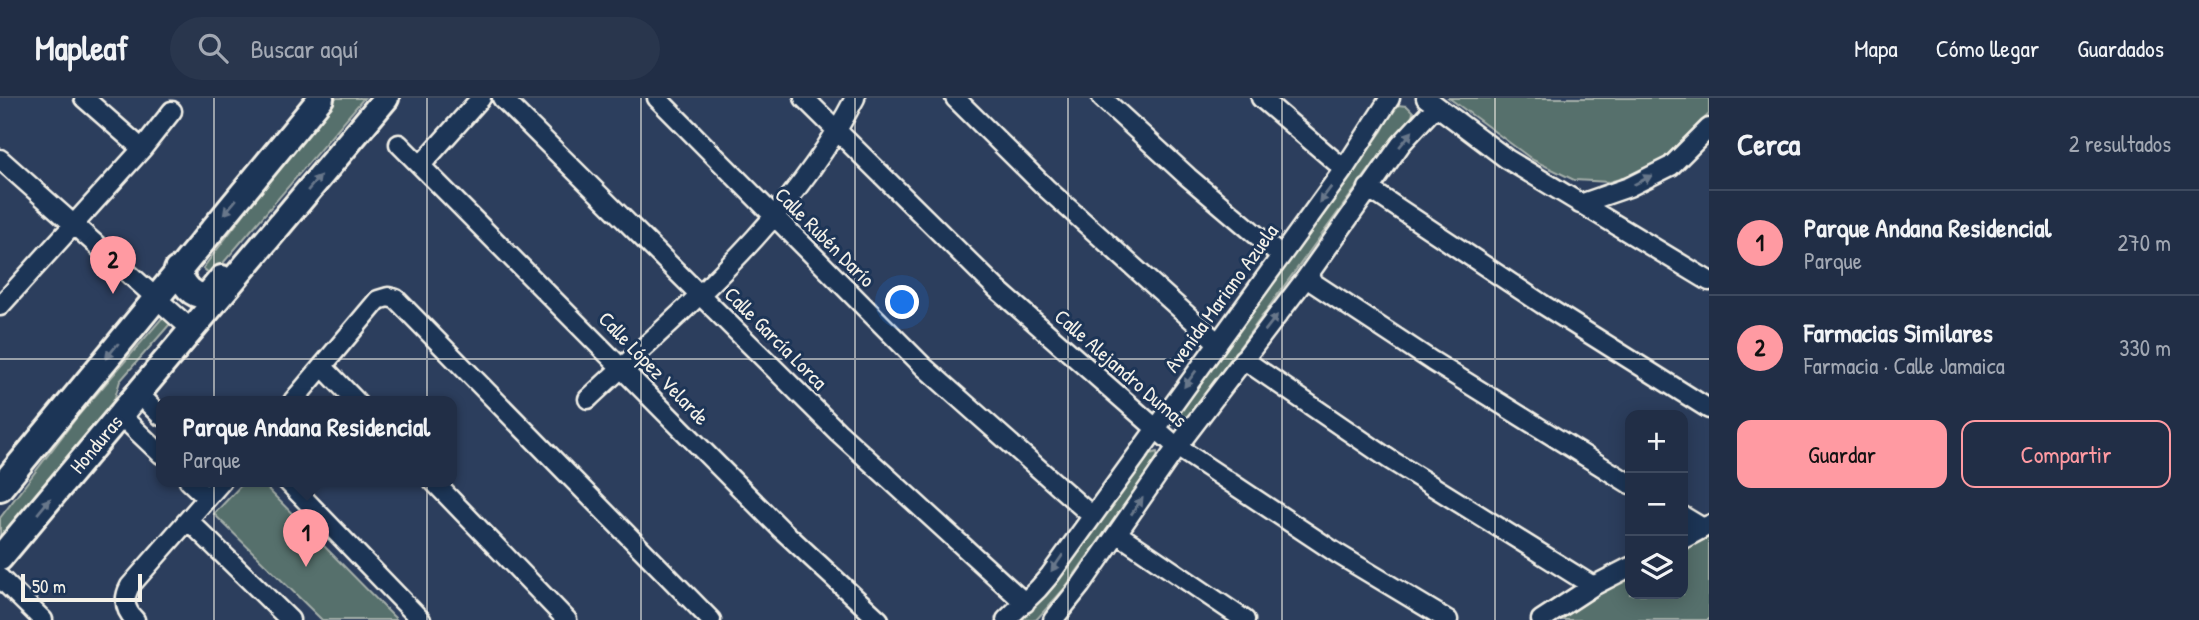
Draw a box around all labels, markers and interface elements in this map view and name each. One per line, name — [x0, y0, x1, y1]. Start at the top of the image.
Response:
search box — [170, 17, 660, 80]
text: Mapleaf — [35, 26, 128, 70]
icon: search — [194, 29, 232, 67]
text: Buscar aquí — [250, 31, 359, 66]
text: Mapa — [1854, 32, 1898, 64]
text: Cómo llegar — [1936, 32, 2039, 64]
text: Guardados — [2077, 32, 2164, 64]
text: Cerca — [1737, 124, 1800, 164]
text: 2 resultados — [2069, 128, 2171, 159]
one-way arrow — [1398, 131, 1413, 149]
one-way arrow — [1633, 174, 1653, 185]
one-way arrow — [306, 175, 321, 192]
street label: Calle Rubén Darío — [769, 181, 881, 293]
one-way arrow — [1318, 186, 1332, 204]
one-way arrow — [222, 198, 238, 216]
text: Parque Andana Residencial — [1804, 210, 2051, 245]
street label: Avenida Mariano Azuela — [1157, 218, 1285, 378]
text: 1 — [1756, 227, 1764, 258]
text: 270 m — [2118, 227, 2171, 258]
pin: 2 — [90, 236, 136, 294]
text: Parque — [1804, 245, 1862, 276]
street label: Calle García Lorca — [718, 280, 834, 396]
your location — [885, 285, 919, 319]
street label: Calle Alejandro Dumas — [1048, 302, 1194, 434]
street label: Calle López Velarde — [592, 305, 716, 431]
one-way arrow — [1264, 314, 1279, 332]
text: Farmacias Similares — [1804, 315, 1993, 350]
text: 2 — [1755, 332, 1765, 363]
text: 330 m — [2119, 332, 2171, 363]
one-way arrow — [105, 342, 120, 359]
text: Farmacia · Calle Jamaica — [1804, 350, 2005, 381]
one-way arrow — [1183, 370, 1197, 388]
popup — [156, 396, 457, 487]
street label: Honduras — [63, 408, 129, 480]
text: Parque Andana Residencial — [183, 409, 430, 444]
map controls — [1625, 410, 1688, 599]
button: + — [1625, 410, 1688, 473]
button: Guardar — [1737, 420, 1947, 488]
button: Compartir — [1961, 420, 2171, 488]
text: Parque — [183, 444, 241, 475]
button: − — [1625, 473, 1688, 536]
one-way arrow — [36, 497, 51, 514]
one-way arrow — [1130, 497, 1144, 515]
pin: 1 — [283, 509, 329, 567]
button: layers — [1625, 536, 1688, 599]
one-way arrow — [1051, 554, 1064, 573]
scale bar — [21, 571, 142, 603]
text: 50 m — [32, 573, 66, 599]

